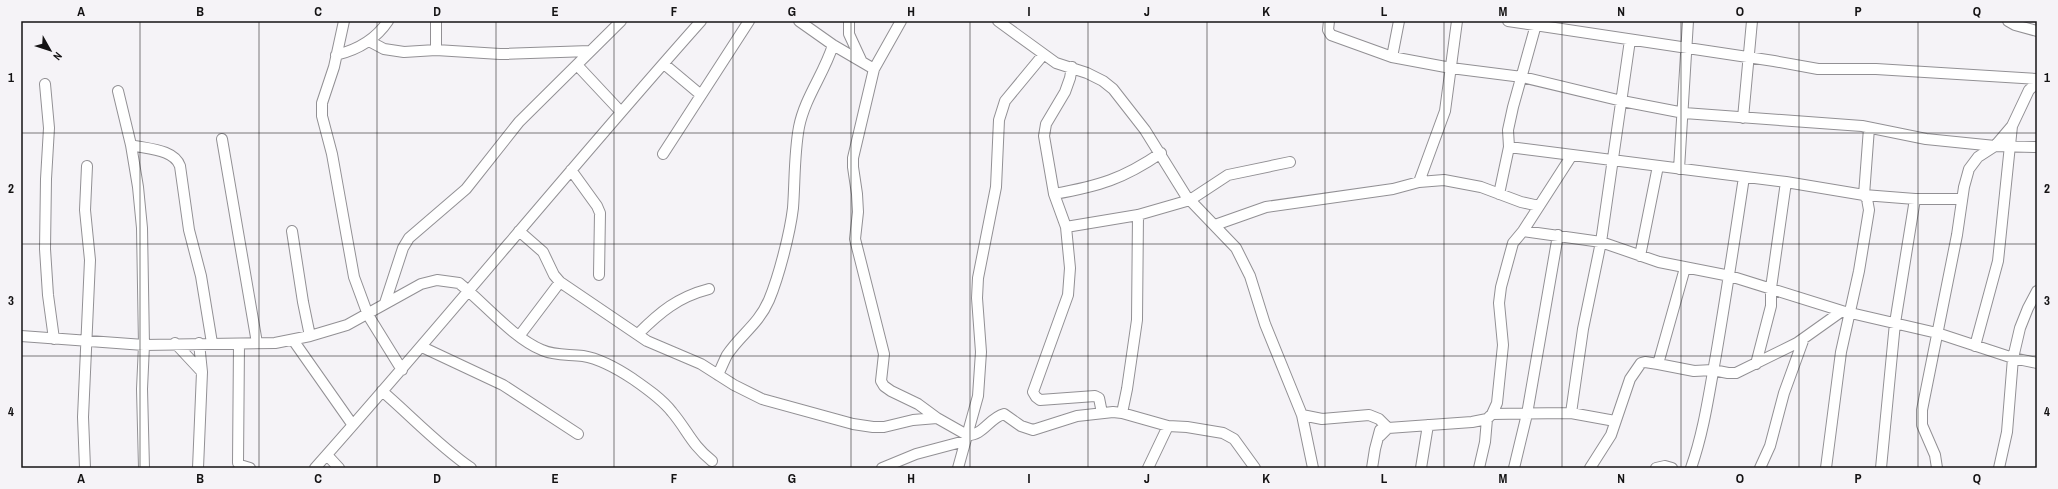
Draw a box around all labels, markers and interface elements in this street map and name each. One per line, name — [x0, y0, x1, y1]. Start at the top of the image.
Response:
text: A — [77, 3, 85, 20]
text: B — [196, 3, 204, 20]
text: C — [314, 3, 322, 20]
text: D — [433, 3, 441, 20]
text: E — [551, 3, 559, 20]
text: F — [671, 3, 678, 20]
text: G — [788, 3, 796, 20]
text: H — [907, 3, 915, 20]
text: I — [1028, 3, 1031, 20]
text: J — [1144, 3, 1150, 20]
text: K — [1262, 3, 1270, 20]
text: L — [1381, 3, 1388, 20]
text: M — [1499, 3, 1508, 20]
text: N — [1617, 3, 1625, 20]
text: O — [1736, 3, 1744, 20]
text: P — [1854, 3, 1862, 20]
text: Q — [1973, 3, 1981, 20]
north arrow — [30, 30, 70, 70]
text: N — [50, 49, 65, 63]
text: 1 — [8, 69, 14, 86]
text: 1 — [2044, 69, 2050, 86]
text: 2 — [8, 180, 14, 197]
text: 2 — [2044, 180, 2050, 197]
text: 3 — [8, 292, 14, 309]
text: 3 — [2044, 292, 2050, 309]
text: 4 — [8, 403, 14, 420]
text: 4 — [2044, 403, 2050, 420]
text: A — [77, 470, 85, 487]
text: B — [196, 470, 204, 487]
text: C — [314, 470, 322, 487]
text: D — [433, 470, 441, 487]
text: E — [551, 470, 559, 487]
text: F — [671, 470, 678, 487]
text: G — [788, 470, 796, 487]
text: H — [907, 470, 915, 487]
text: I — [1028, 470, 1031, 487]
text: J — [1144, 470, 1150, 487]
text: K — [1262, 470, 1270, 487]
text: L — [1381, 470, 1388, 487]
text: M — [1499, 470, 1508, 487]
text: N — [1617, 470, 1625, 487]
text: O — [1736, 470, 1744, 487]
text: P — [1854, 470, 1862, 487]
text: Q — [1973, 470, 1981, 487]

